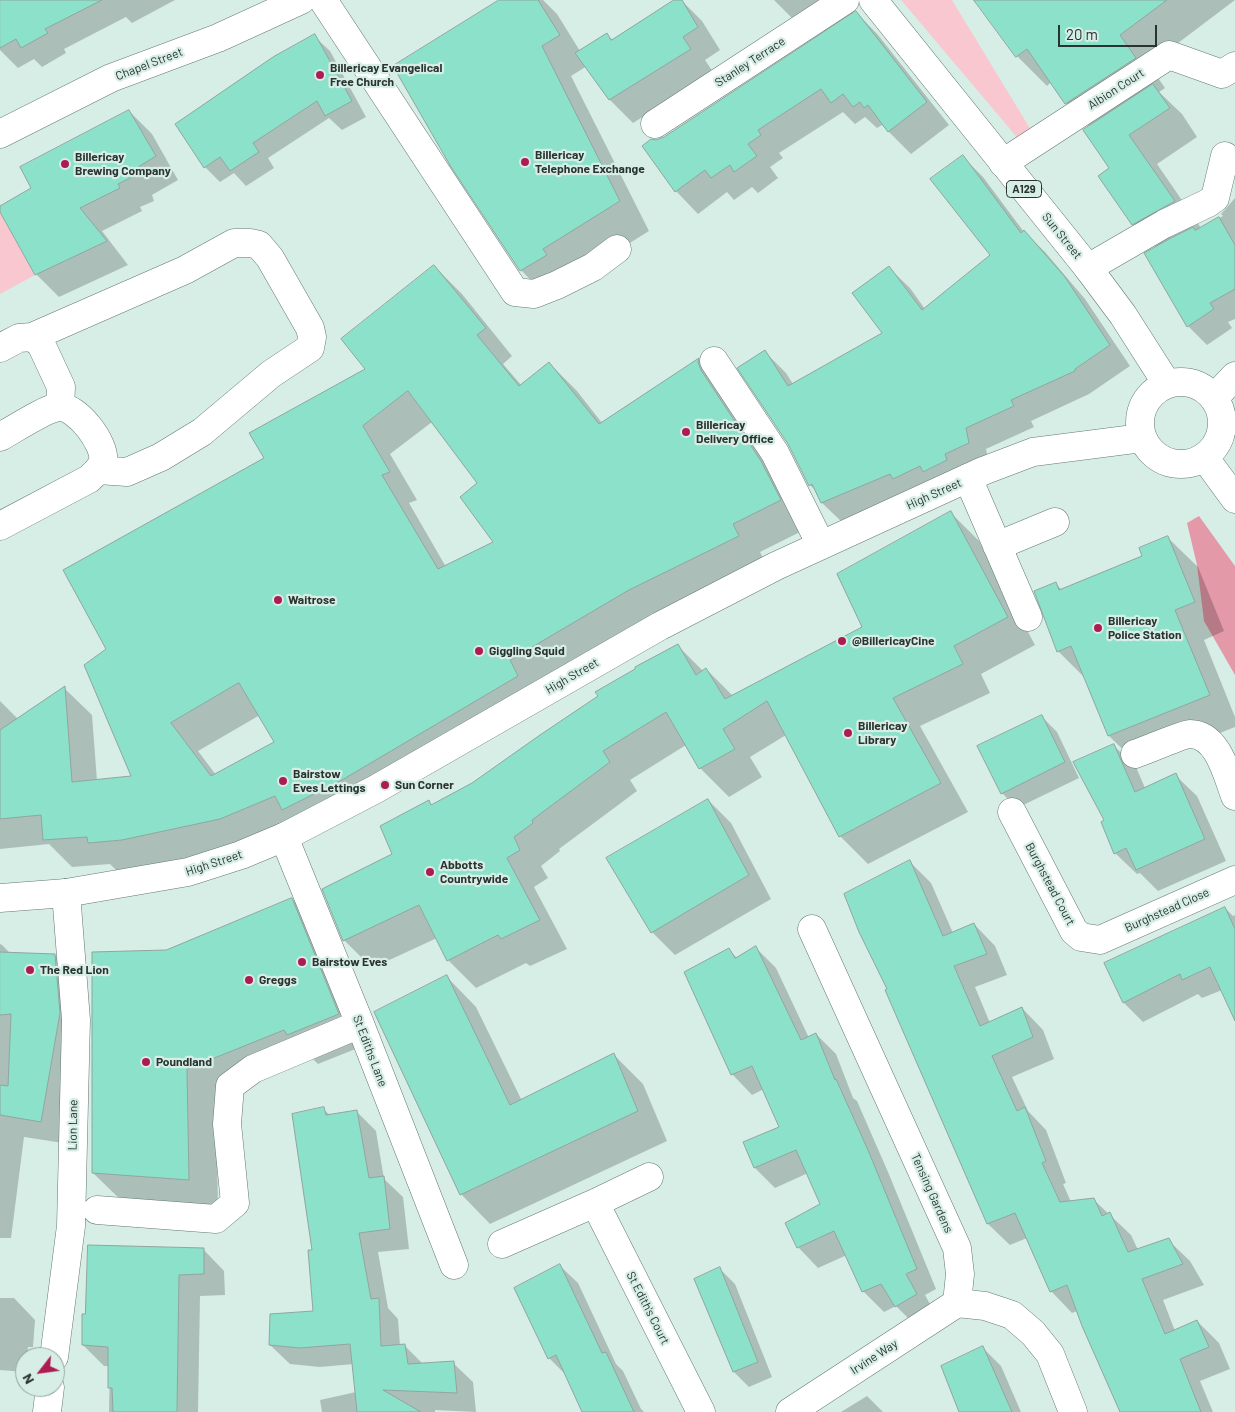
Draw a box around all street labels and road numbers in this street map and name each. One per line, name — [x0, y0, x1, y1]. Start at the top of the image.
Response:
street label: Stanley Terrace — [712, 34, 788, 90]
street label: Chapel Street — [113, 45, 185, 83]
street label: Albion Court — [1085, 65, 1147, 113]
road number: A129 — [1006, 180, 1042, 198]
street label: Sun Street — [1039, 210, 1085, 262]
street label: High Street — [904, 475, 964, 513]
street label: High Street — [543, 655, 601, 697]
street label: Burghstead Court — [1022, 840, 1078, 928]
street label: High Street — [184, 847, 244, 879]
street label: Burghstead Close — [1122, 885, 1212, 935]
street label: St Ediths Lane — [350, 1013, 390, 1089]
street label: Lion Lane — [65, 1099, 81, 1151]
street label: Tensing Gardens — [908, 1151, 956, 1235]
street label: St Edith's Court — [623, 1269, 673, 1347]
street label: Irvine Way — [848, 1336, 900, 1378]

